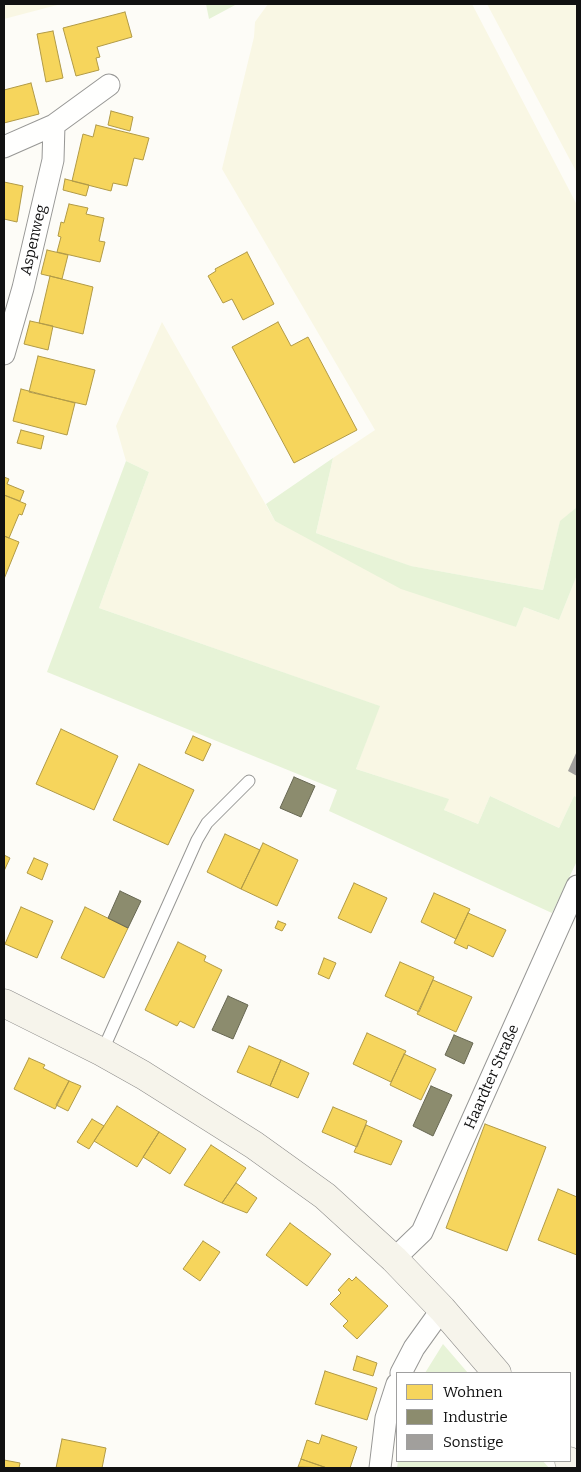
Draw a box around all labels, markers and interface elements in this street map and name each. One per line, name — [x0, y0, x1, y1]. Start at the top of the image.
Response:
street label: Aspenweg — [17, 203, 51, 277]
street label: Haardter Straße — [461, 1022, 523, 1132]
legend — [396, 1372, 571, 1462]
text: Wohnen — [443, 1383, 502, 1401]
text: Industrie — [443, 1408, 508, 1426]
text: Sonstige — [443, 1433, 503, 1451]

